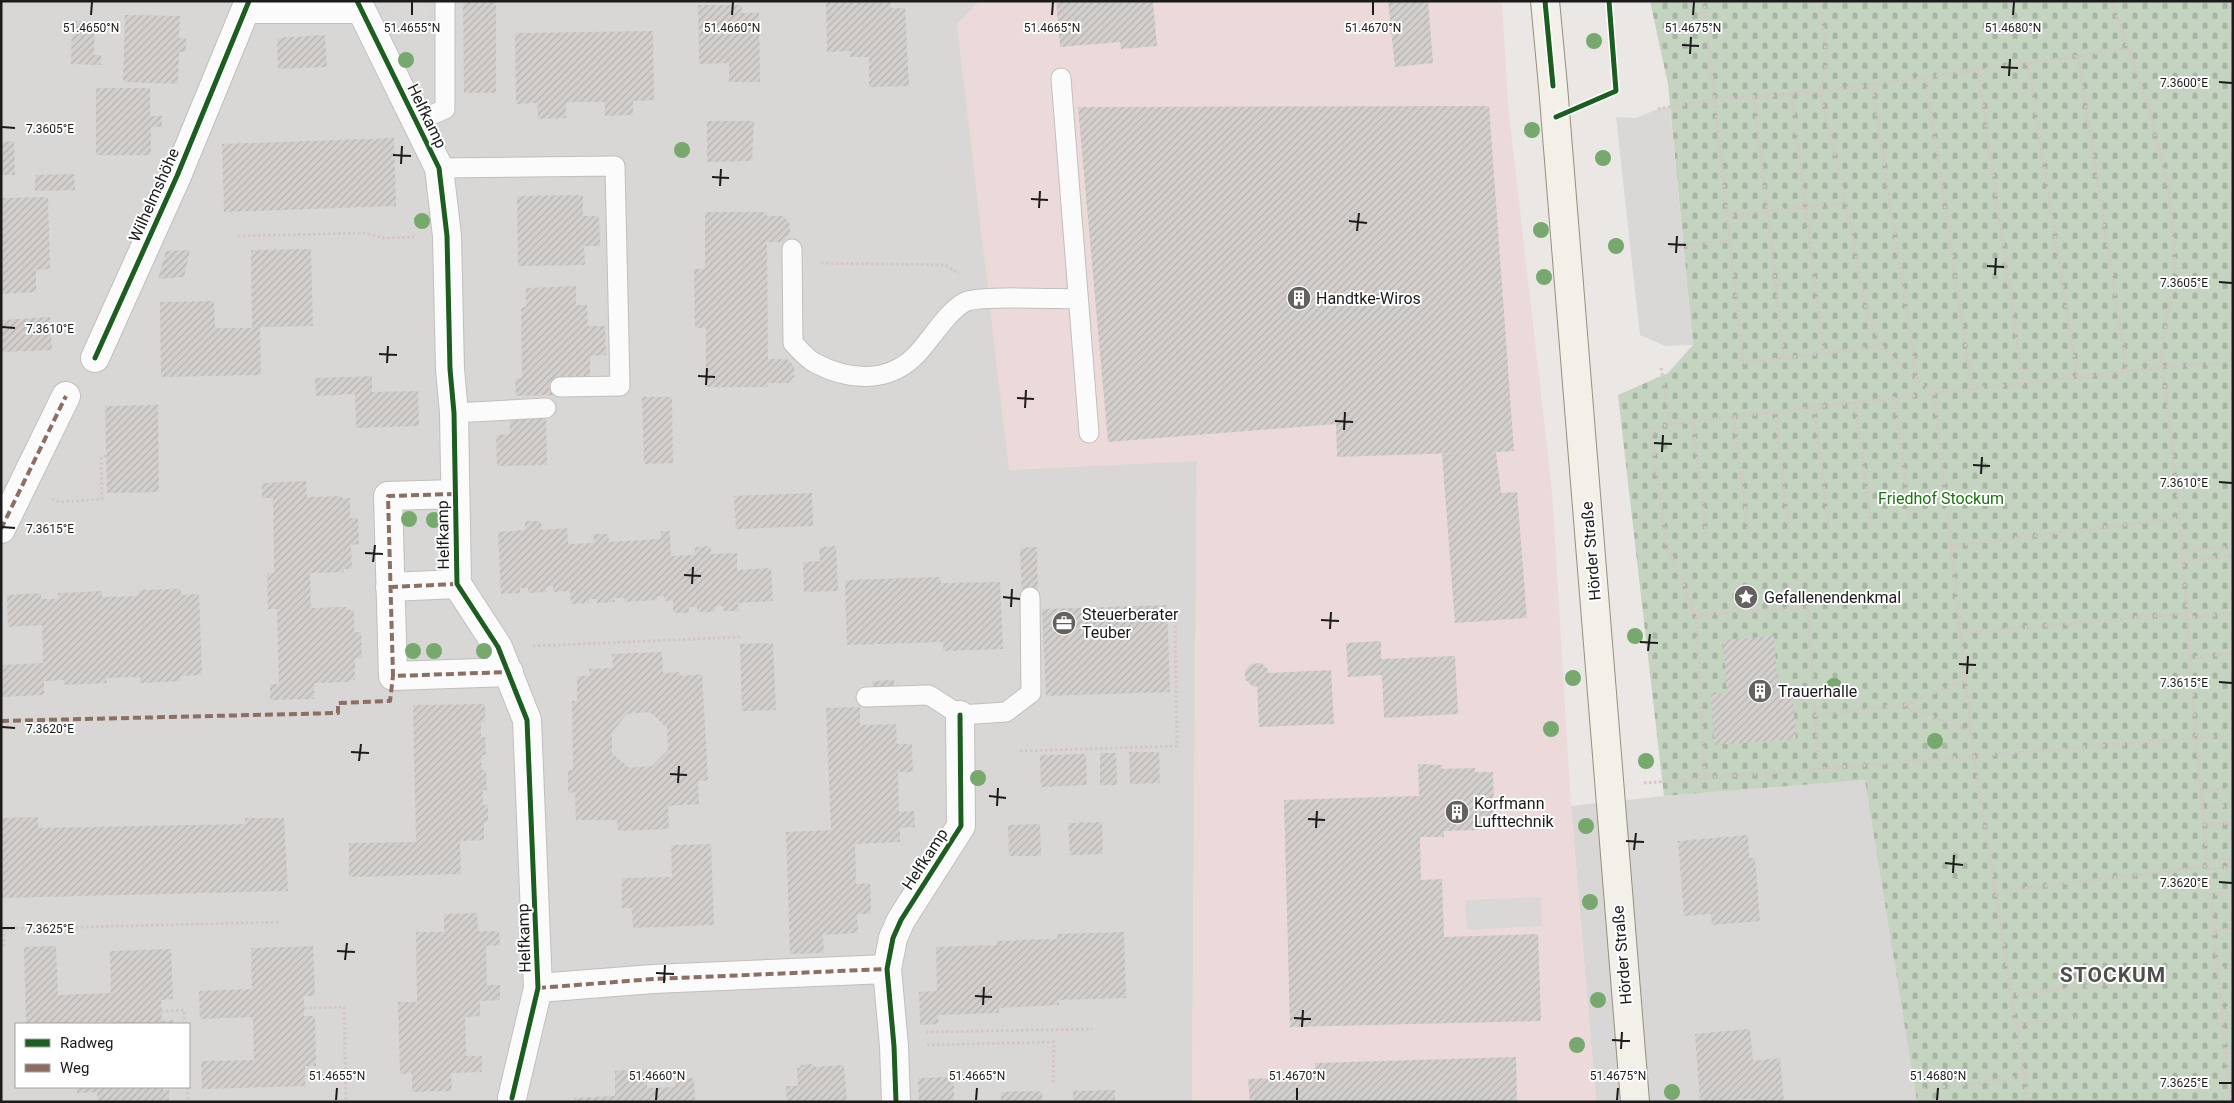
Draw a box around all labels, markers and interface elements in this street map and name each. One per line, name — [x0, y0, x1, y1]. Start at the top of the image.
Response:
text: 51.4650°N — [63, 21, 119, 35]
text: 51.4655°N — [384, 21, 440, 35]
text: 51.4660°N — [704, 21, 760, 35]
text: 51.4665°N — [1024, 21, 1080, 35]
text: 51.4670°N — [1345, 21, 1401, 35]
text: 51.4675°N — [1665, 21, 1721, 35]
text: 51.4680°N — [1985, 21, 2041, 35]
text: 7.3600°E — [2160, 76, 2208, 90]
street label: Helfkamp — [403, 81, 451, 151]
text: 7.3605°E — [26, 122, 74, 136]
street label: Wilhelmshöhe — [125, 145, 183, 245]
text: 7.3605°E — [2160, 276, 2208, 290]
building icon: Handtke-Wiros — [1286, 285, 1312, 311]
place label: Handtke-Wiros — [1316, 289, 1421, 308]
text: 7.3610°E — [26, 322, 74, 336]
text: 7.3610°E — [2160, 476, 2208, 490]
park label: Friedhof Stockum — [1878, 489, 2004, 508]
street label: Helfkamp — [433, 500, 453, 570]
street label: Hörder Straße — [1577, 501, 1605, 601]
text: 7.3615°E — [26, 522, 74, 536]
place icon: Gefallenendenkmal — [1733, 584, 1759, 610]
place label: Gefallenendenkmal — [1764, 588, 1901, 607]
place label: Steuerberater Teuber — [1082, 605, 1179, 642]
office icon: Steuerberater Teuber — [1051, 610, 1077, 636]
text: 7.3615°E — [2160, 676, 2208, 690]
building icon: Trauerhalle — [1747, 678, 1773, 704]
place label: Trauerhalle — [1778, 682, 1857, 701]
text: 7.3620°E — [26, 722, 74, 736]
place label: Korfmann Lufttechnik — [1474, 794, 1555, 831]
building icon: Korfmann Lufttechnik — [1444, 799, 1470, 825]
street label: Helfkamp — [898, 825, 952, 893]
text: 7.3620°E — [2160, 876, 2208, 890]
street label: Helfkamp — [513, 903, 535, 973]
street label: Hörder Straße — [1608, 905, 1636, 1005]
text: 7.3625°E — [26, 922, 74, 936]
district label: STOCKUM — [2060, 963, 2166, 987]
legend — [15, 1023, 190, 1088]
text: Radweg — [60, 1034, 114, 1052]
text: Weg — [60, 1059, 89, 1077]
text: 51.4655°N — [309, 1069, 365, 1083]
text: 51.4660°N — [629, 1069, 685, 1083]
text: 51.4665°N — [949, 1069, 1005, 1083]
text: 51.4670°N — [1269, 1069, 1325, 1083]
text: 51.4675°N — [1590, 1069, 1646, 1083]
text: 51.4680°N — [1910, 1069, 1966, 1083]
text: 7.3625°E — [2160, 1076, 2208, 1090]

